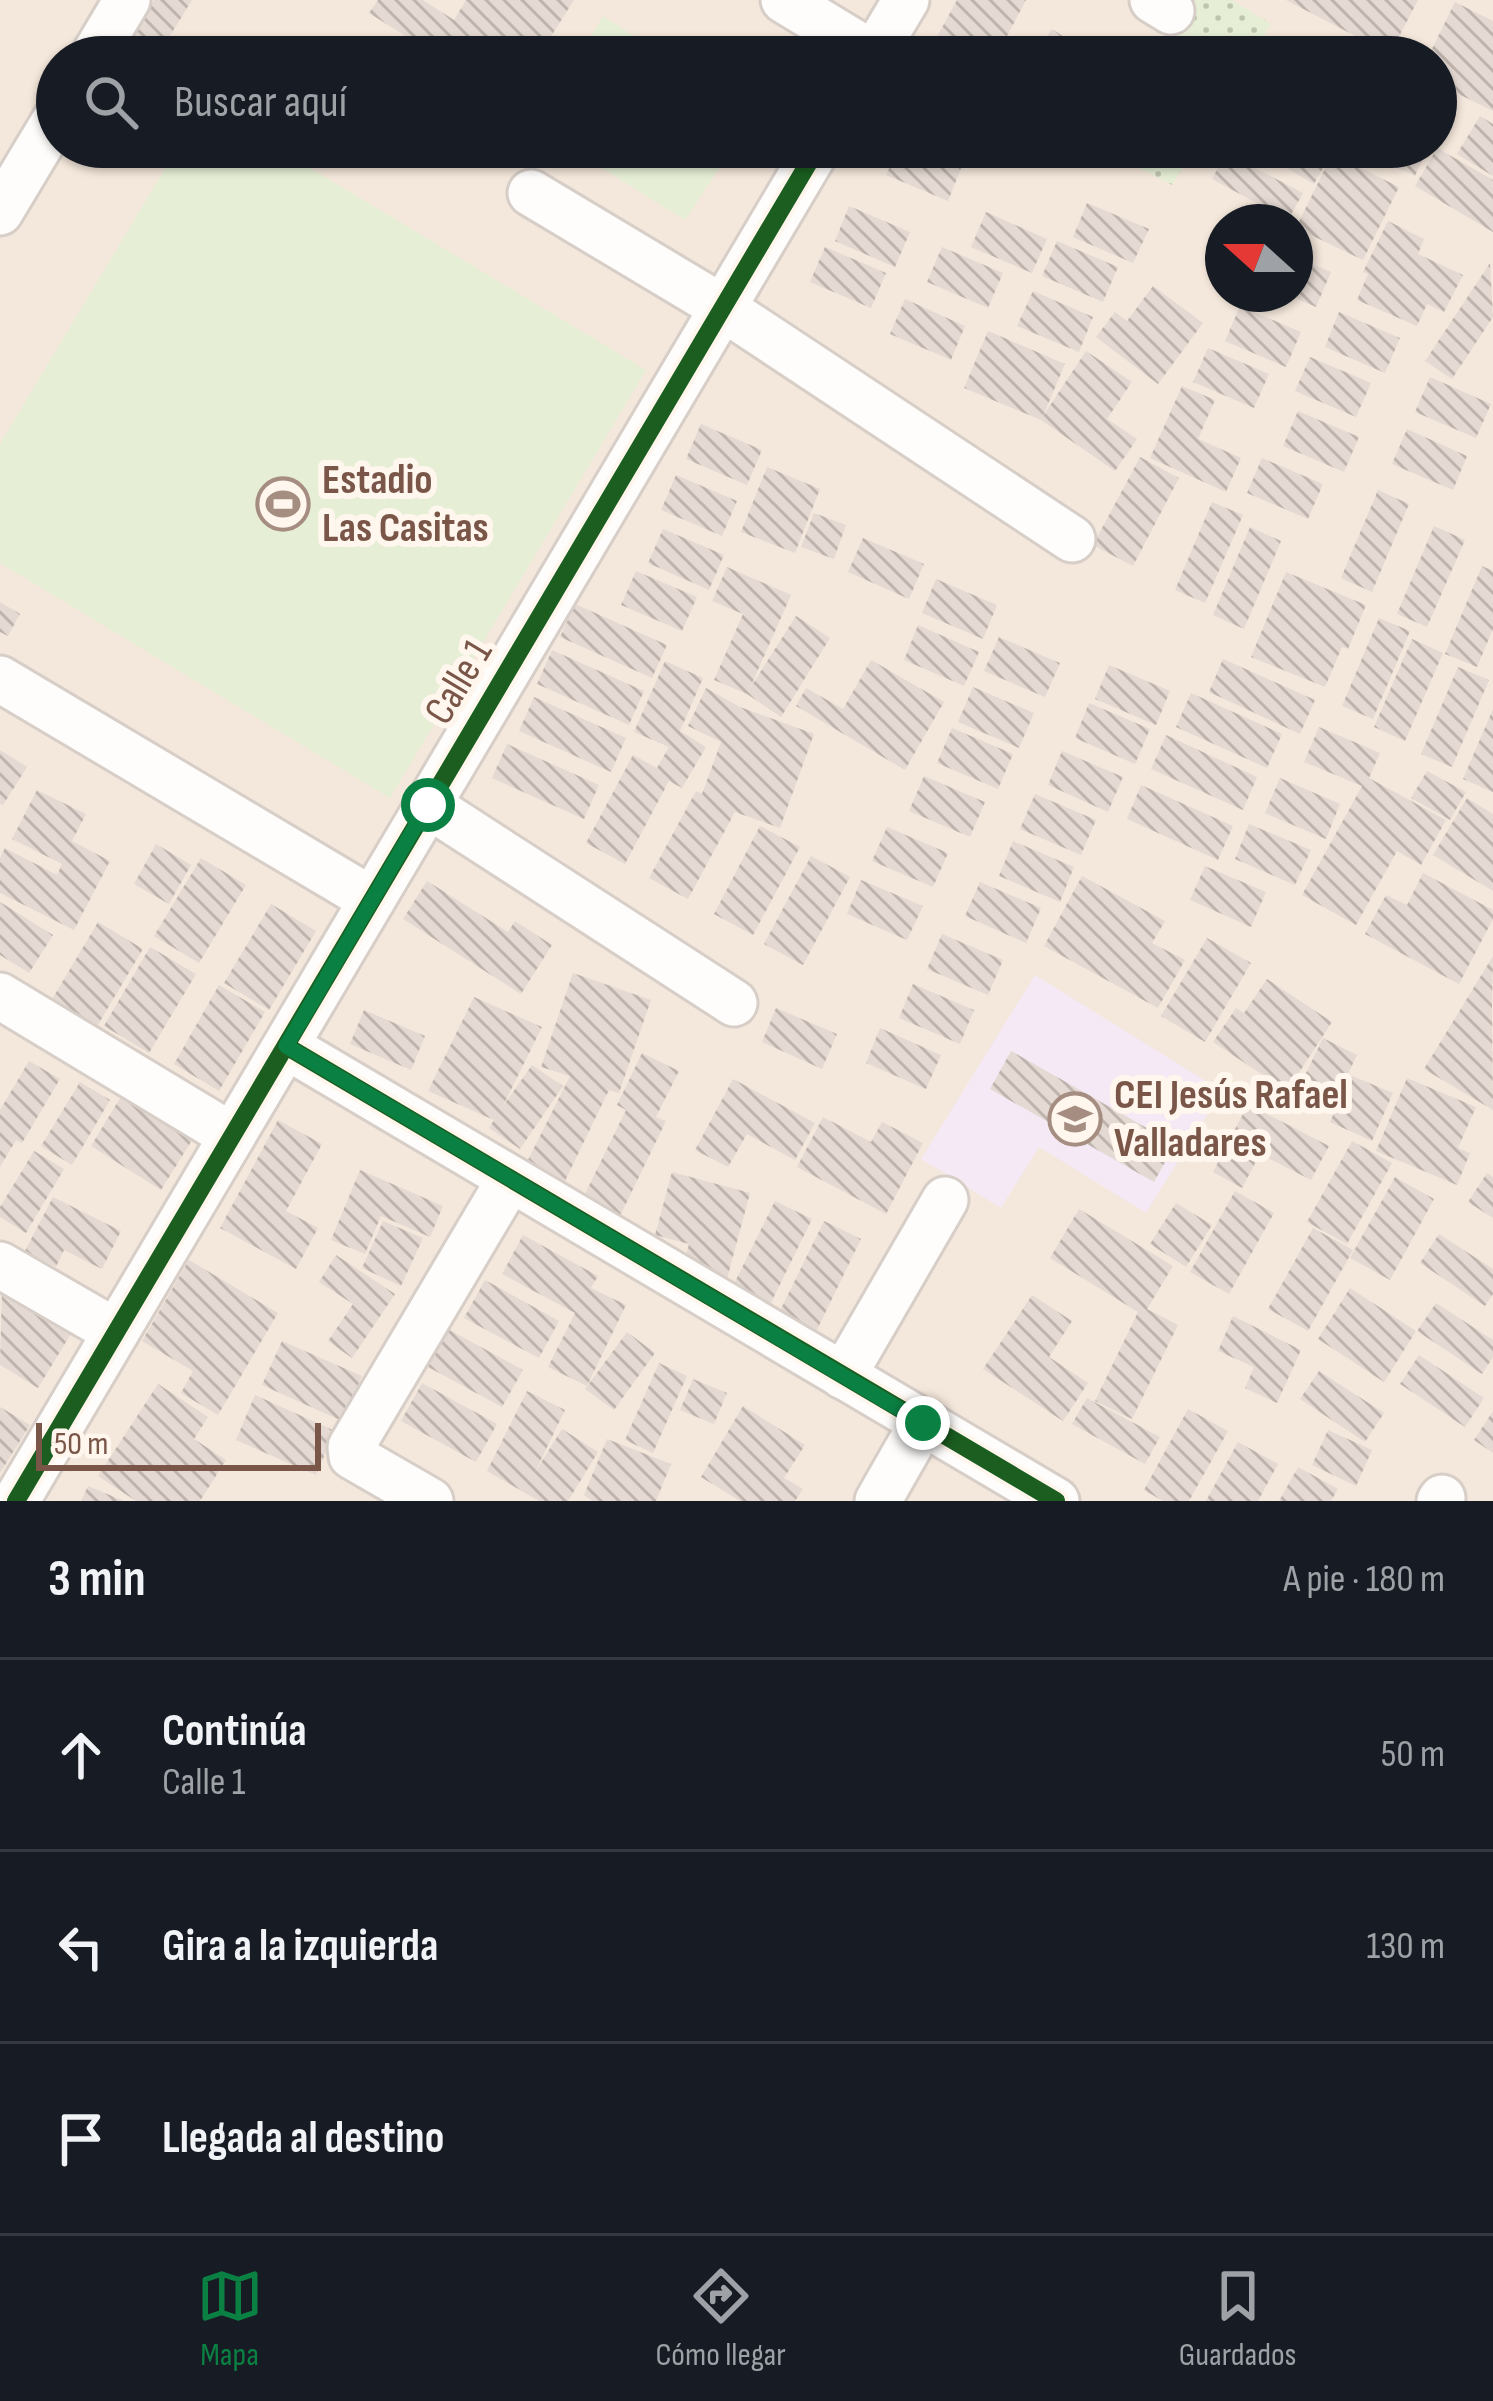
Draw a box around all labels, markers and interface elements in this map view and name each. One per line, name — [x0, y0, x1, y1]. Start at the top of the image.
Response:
search box — [36, 36, 1457, 168]
icon: search — [78, 69, 144, 135]
text: Buscar aquí — [174, 75, 347, 130]
north arrow — [1205, 204, 1313, 312]
place label: Estadio Las Casitas — [322, 455, 489, 554]
sports icon: Estadio Las Casitas — [255, 476, 311, 532]
street label: Calle 1 — [414, 630, 504, 734]
route start — [401, 778, 455, 832]
place label: CEI Jesús Rafael Valladares — [1114, 1070, 1348, 1169]
school or university icon: CEI Jesús Rafael Valladares — [1047, 1091, 1103, 1147]
route end — [896, 1396, 950, 1450]
scale bar — [36, 1417, 321, 1470]
text: 50 m — [54, 1424, 108, 1464]
text: 3 min — [48, 1549, 146, 1610]
text: A pie · 180 m — [1284, 1556, 1445, 1603]
text: Continúa — [162, 1704, 307, 1759]
icon: ahead — [48, 1722, 114, 1788]
text: 50 m — [1381, 1731, 1445, 1778]
text: Calle 1 — [162, 1759, 245, 1806]
icon: left — [48, 1914, 114, 1980]
text: Gira a la izquierda — [162, 1919, 438, 1974]
text: 130 m — [1366, 1923, 1445, 1970]
icon: arrive — [48, 2106, 114, 2172]
text: Llegada al destino — [162, 2111, 444, 2166]
tab: Mapa — [197, 2263, 263, 2375]
tab: Cómo llegar — [656, 2263, 786, 2375]
tab: Guardados — [1179, 2263, 1296, 2375]

